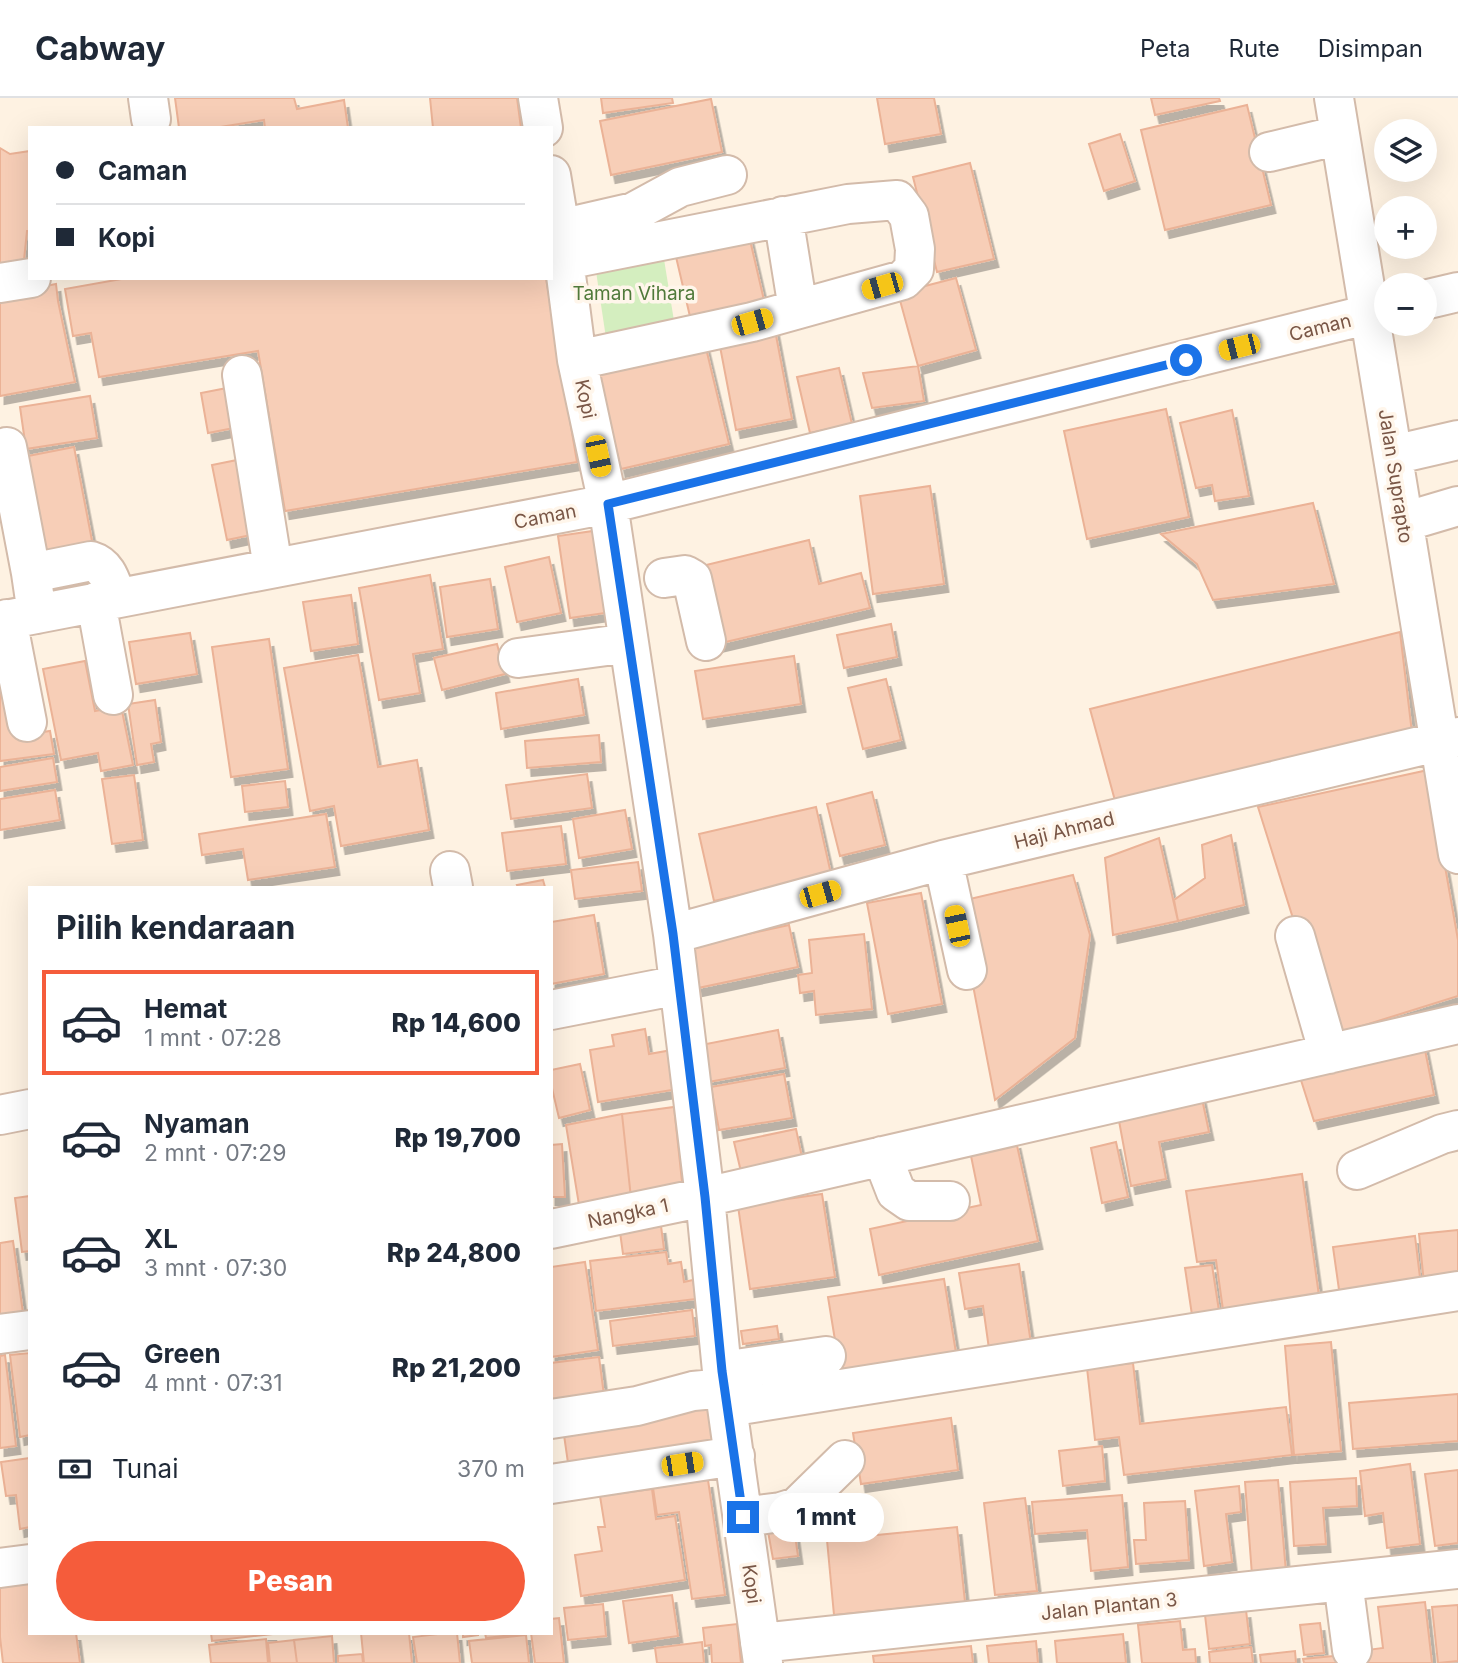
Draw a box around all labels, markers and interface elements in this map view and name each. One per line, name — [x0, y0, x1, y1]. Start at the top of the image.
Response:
text: Cabway — [35, 28, 165, 68]
text: Peta — [1140, 34, 1191, 63]
text: Rute — [1229, 34, 1280, 63]
text: Disimpan — [1318, 34, 1423, 63]
map controls — [1374, 119, 1437, 336]
button: layers — [1374, 119, 1437, 182]
text: Caman — [98, 155, 187, 186]
button: + — [1374, 196, 1437, 259]
text: Kopi — [98, 222, 155, 253]
car — [859, 270, 906, 302]
button: − — [1374, 273, 1437, 336]
park label: Taman Vihara — [573, 282, 695, 305]
car — [729, 306, 776, 338]
street label: Caman — [1287, 309, 1354, 346]
car — [1217, 332, 1262, 362]
route start — [1170, 344, 1202, 376]
street label: Kopi — [570, 377, 601, 421]
street label: Jalan Suprapto — [1374, 407, 1417, 545]
car — [584, 433, 613, 479]
street label: Caman — [512, 499, 578, 534]
street label: Haji Ahmad — [1012, 807, 1117, 854]
car — [797, 878, 844, 910]
car — [943, 903, 972, 949]
text: Pilih kendaraan — [56, 908, 296, 947]
icon: car — [60, 991, 123, 1054]
text: Hemat — [144, 993, 227, 1024]
text: Rp 14,600 — [391, 1007, 521, 1038]
text: 1 mnt · 07:28 — [144, 1024, 282, 1052]
icon: car — [60, 1106, 123, 1169]
text: Nyaman — [144, 1108, 250, 1139]
text: Rp 19,700 — [394, 1122, 521, 1153]
text: 2 mnt · 07:29 — [144, 1139, 287, 1167]
street label: Nangka 1 — [586, 1194, 671, 1233]
icon: car — [60, 1221, 123, 1284]
text: XL — [144, 1223, 178, 1254]
text: Rp 24,800 — [387, 1237, 521, 1268]
text: 3 mnt · 07:30 — [144, 1254, 287, 1282]
icon: car — [60, 1336, 123, 1399]
text: Green — [144, 1338, 221, 1369]
text: Rp 21,200 — [392, 1352, 521, 1383]
text: 4 mnt · 07:31 — [144, 1369, 283, 1397]
icon: cash — [56, 1450, 94, 1488]
car — [660, 1450, 705, 1478]
text: Tunai — [112, 1453, 179, 1484]
text: 370 m — [457, 1455, 525, 1483]
callout: 1 mnt — [768, 1492, 883, 1542]
route end — [727, 1501, 759, 1533]
text: 1 mnt — [796, 1503, 856, 1531]
button: Pesan — [56, 1541, 525, 1621]
street label: Kopi — [737, 1563, 766, 1605]
street label: Jalan Plantan 3 — [1040, 1588, 1179, 1625]

